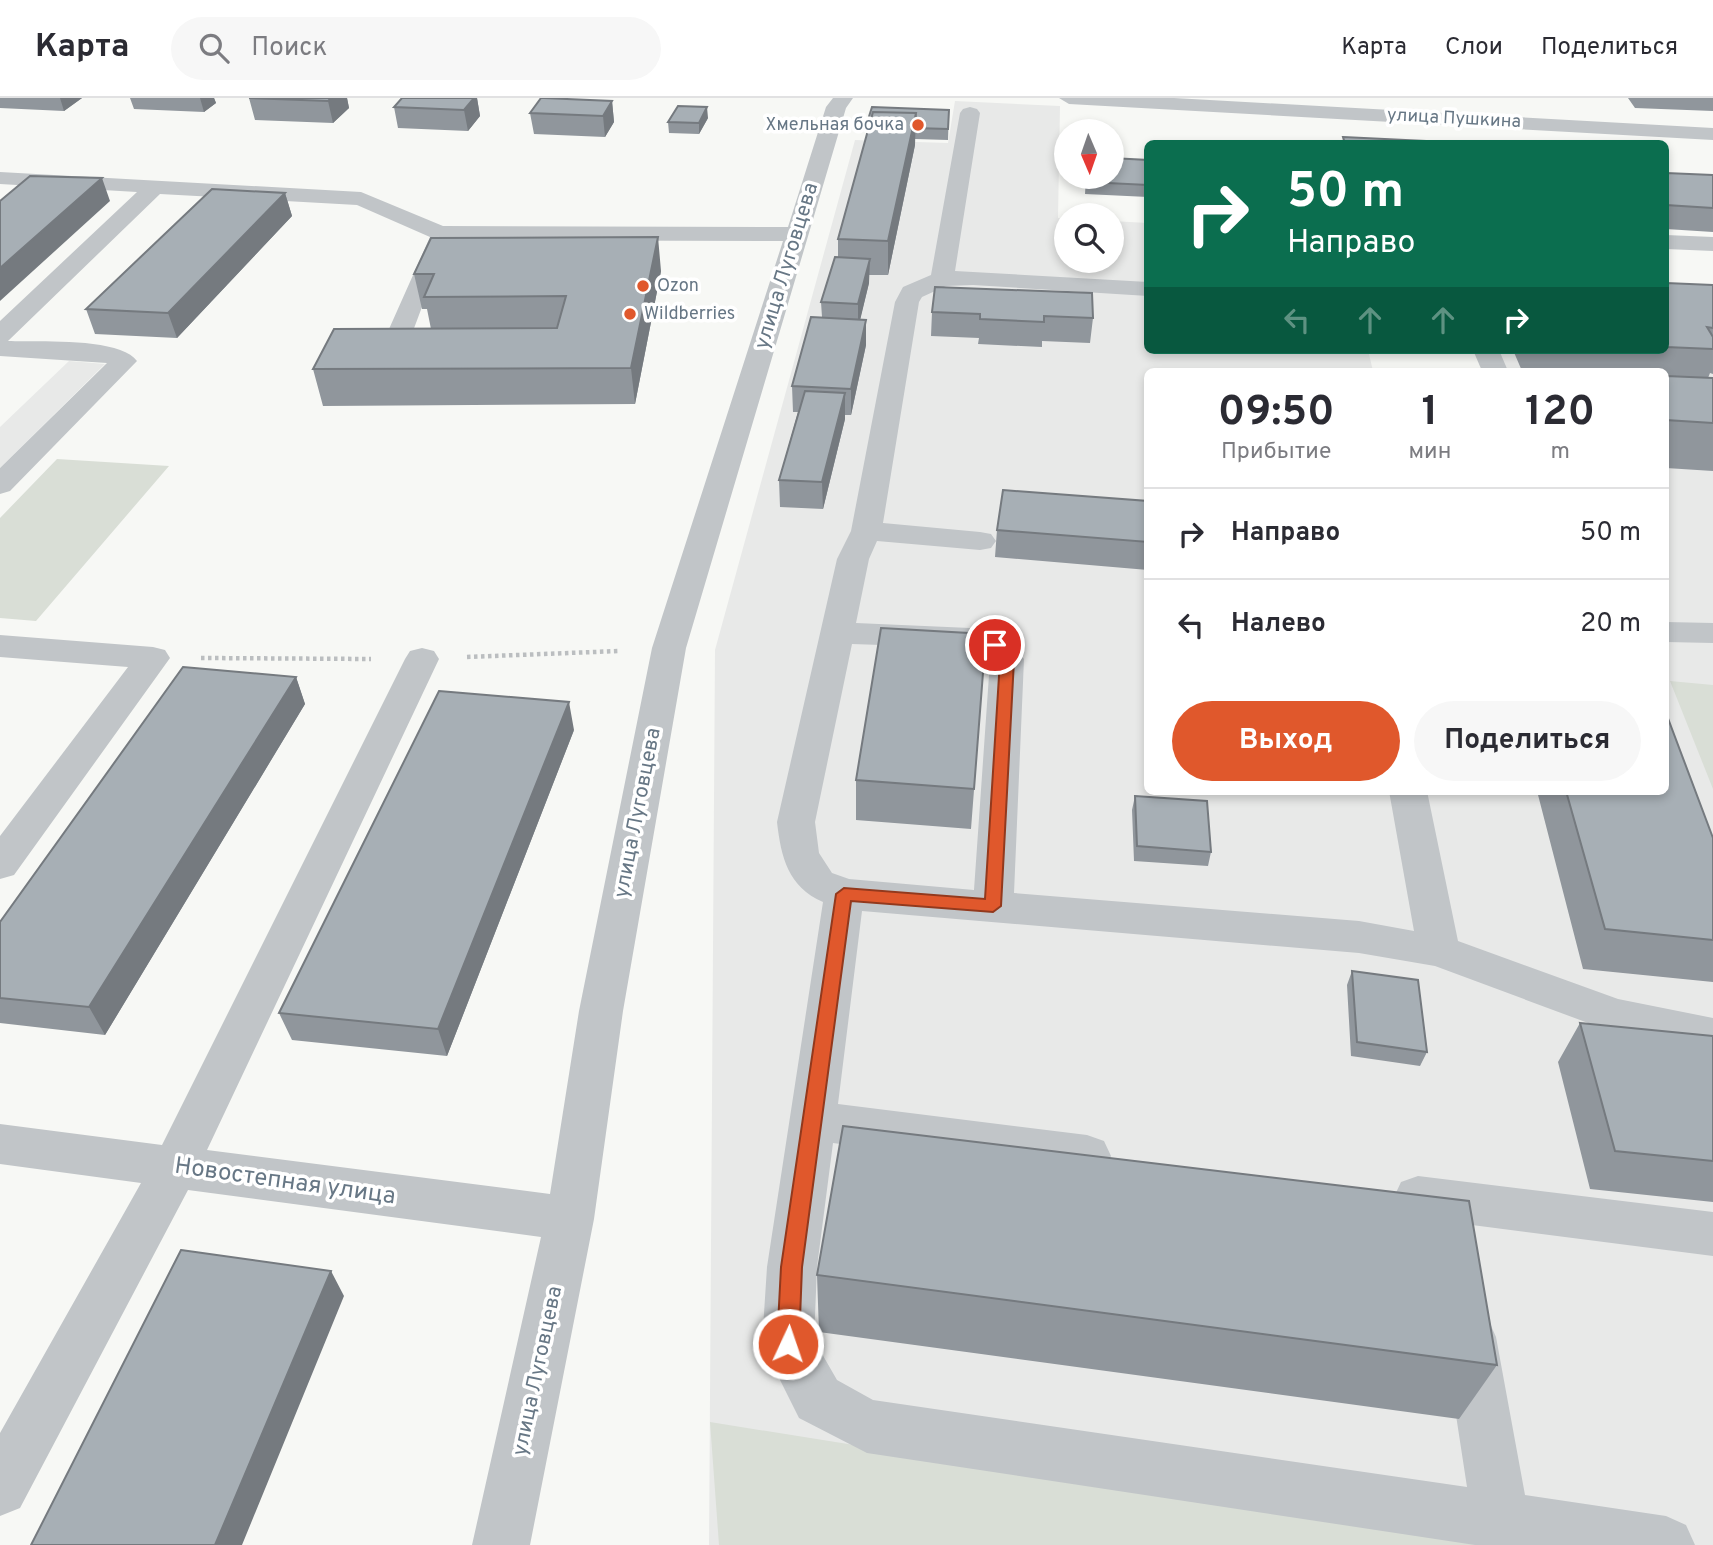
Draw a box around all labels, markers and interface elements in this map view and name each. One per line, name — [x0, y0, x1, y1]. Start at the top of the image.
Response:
search box — [171, 17, 661, 80]
text: Карта — [35, 27, 129, 69]
icon: search — [195, 29, 233, 67]
text: Поиск — [251, 32, 327, 65]
text: Карта — [1341, 33, 1407, 63]
text: Слои — [1445, 33, 1503, 63]
text: Поделиться — [1541, 33, 1678, 63]
street label: улица Пушкина — [1386, 104, 1522, 134]
place label: Хмельная бочка — [766, 114, 904, 137]
marker: Хмельная бочка — [910, 117, 926, 133]
north arrow — [1054, 119, 1124, 189]
map controls — [1054, 119, 1124, 273]
text: 50 m — [1287, 163, 1404, 225]
icon: right — [1172, 168, 1263, 259]
street label: улица Луговцева — [749, 179, 825, 353]
button: search — [1054, 203, 1124, 273]
text: Направо — [1287, 224, 1415, 264]
place label: Ozon — [657, 275, 699, 298]
marker: Ozon — [635, 278, 651, 294]
icon: left — [1278, 301, 1316, 339]
icon: ahead — [1351, 301, 1389, 339]
icon: ahead — [1424, 301, 1462, 339]
icon: right — [1497, 301, 1535, 339]
place label: Wildberries — [644, 303, 735, 326]
marker: Wildberries — [622, 306, 638, 322]
text: 09:50 — [1218, 387, 1335, 440]
text: 1 — [1421, 387, 1438, 440]
text: 120 — [1525, 387, 1595, 440]
text: Прибытие — [1221, 438, 1331, 467]
text: мин — [1408, 438, 1451, 467]
text: m — [1550, 438, 1570, 467]
icon: right — [1172, 515, 1210, 553]
text: Направо — [1231, 517, 1340, 550]
text: 50 m — [1580, 517, 1641, 550]
icon: left — [1172, 606, 1210, 644]
text: Налево — [1231, 608, 1326, 641]
text: 20 m — [1580, 608, 1641, 641]
pin — [965, 615, 1025, 675]
icon: arrive — [976, 626, 1014, 664]
button: Выход — [1172, 701, 1400, 781]
button: Поделиться — [1414, 701, 1641, 781]
street label: улица Луговцева — [608, 726, 668, 900]
street label: Новостепная улица — [172, 1152, 398, 1212]
street label: улица Луговцева — [507, 1284, 569, 1458]
position arrow — [751, 1307, 825, 1381]

